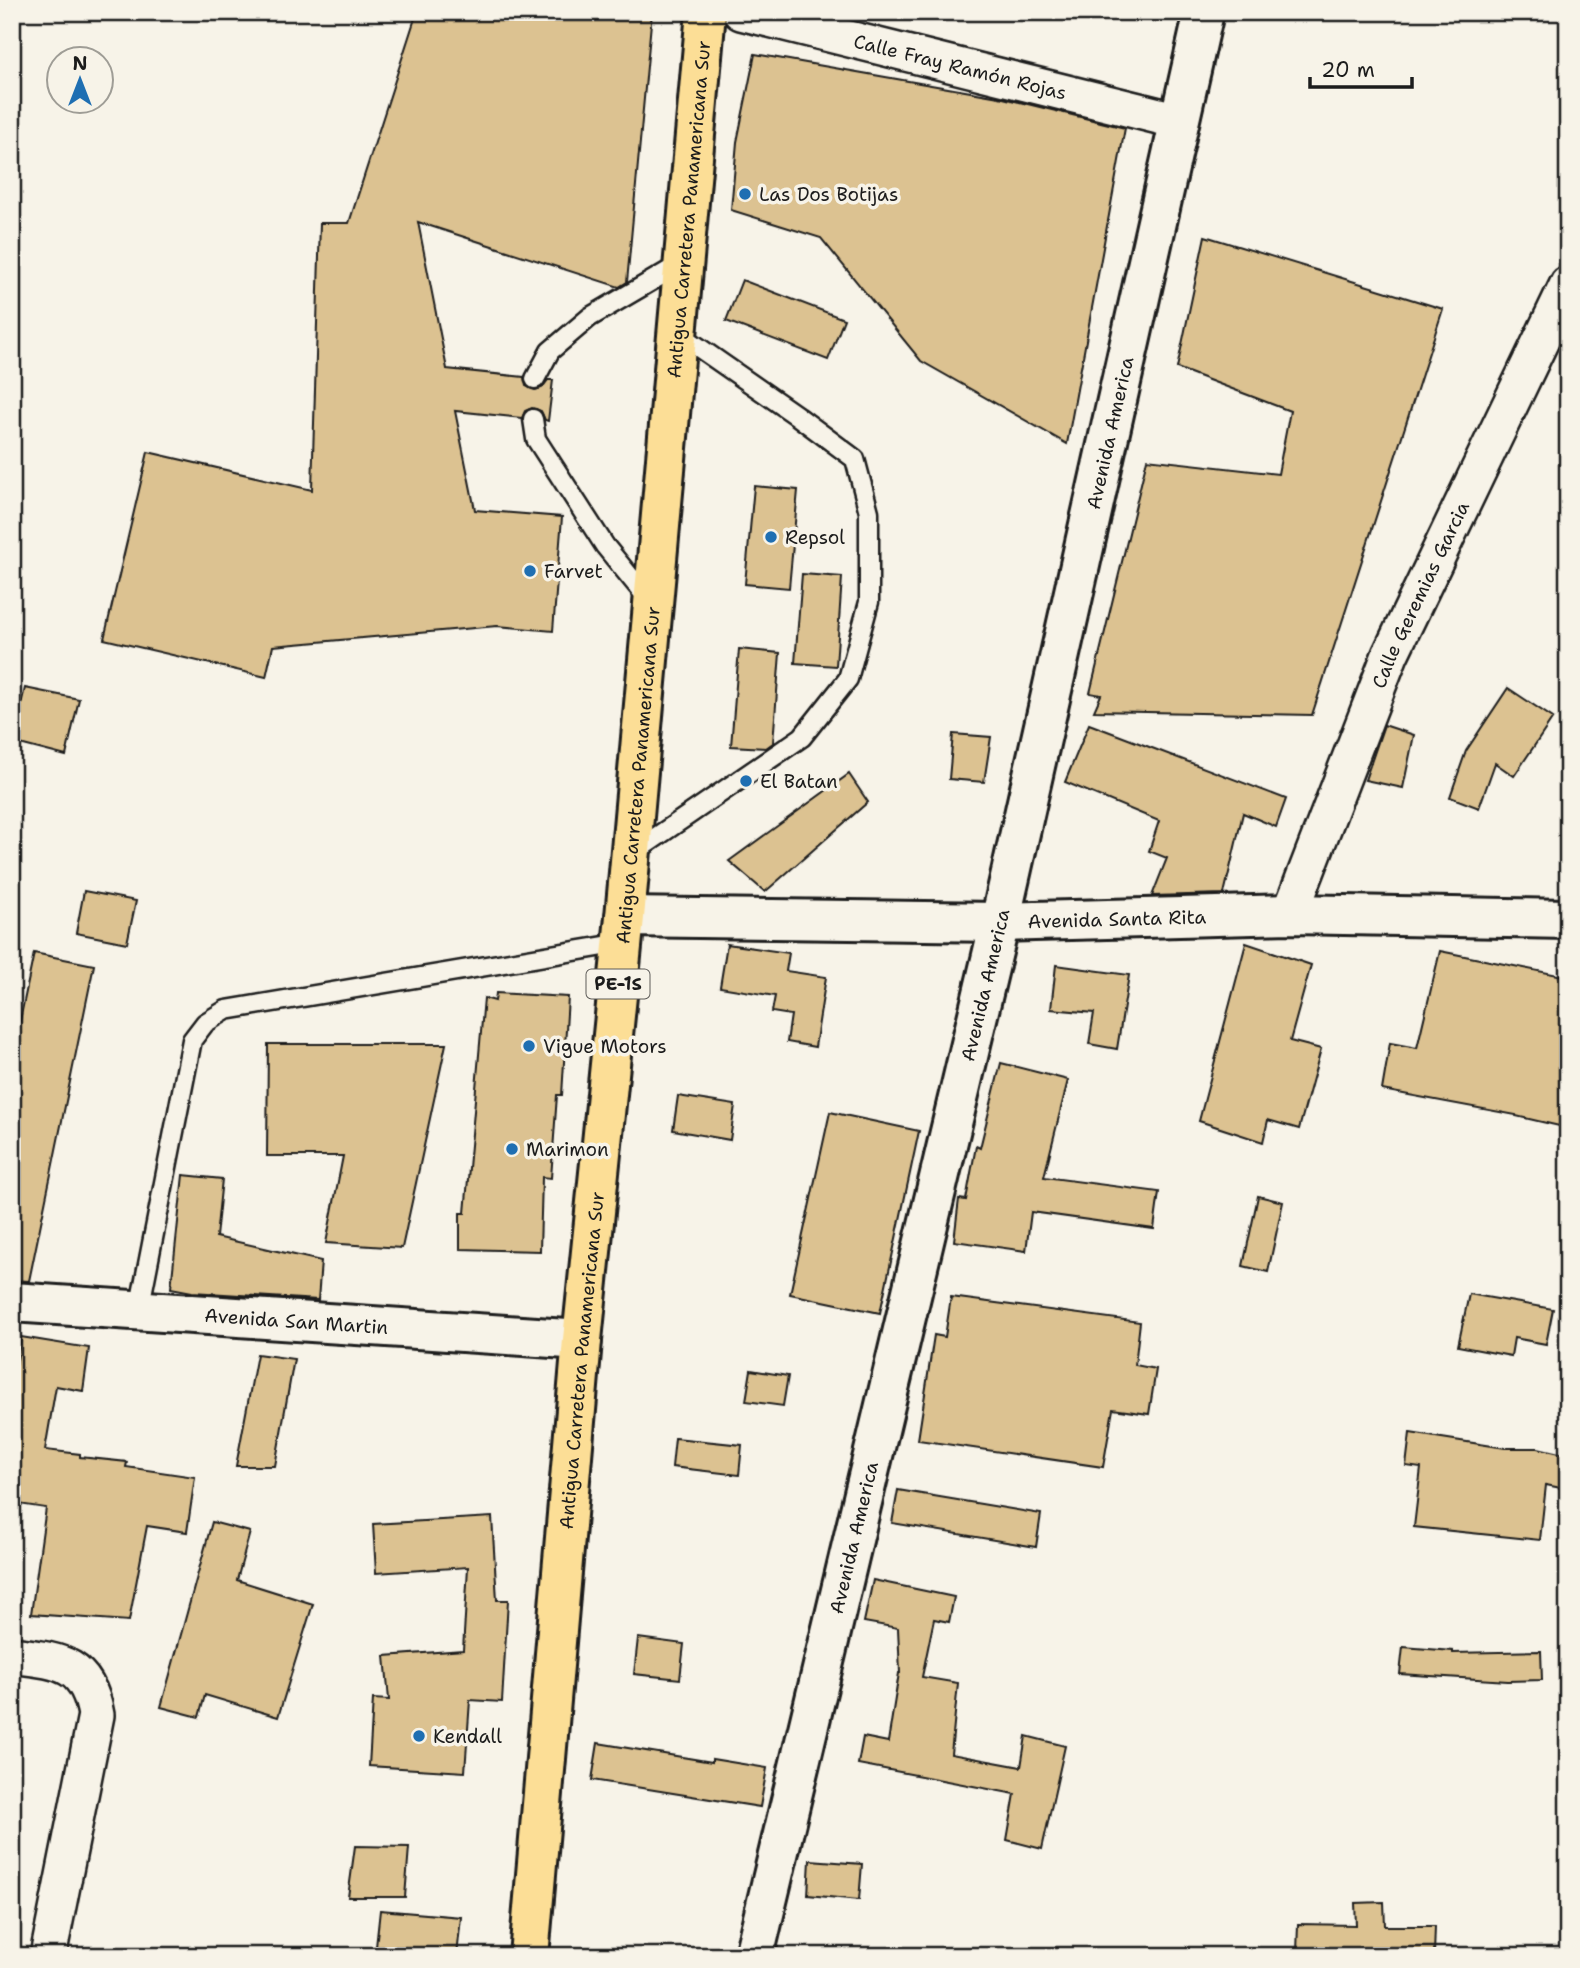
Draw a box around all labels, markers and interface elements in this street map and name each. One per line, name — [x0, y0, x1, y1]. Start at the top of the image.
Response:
street label: Calle Fray Ramón Rojas — [851, 28, 1069, 105]
street label: Antigua Carretera Panamericana Sur — [661, 39, 716, 379]
north arrow — [46, 46, 116, 116]
scale bar — [1310, 46, 1412, 90]
text: N — [72, 51, 88, 76]
text: 20 m — [1321, 56, 1375, 84]
place label: Las Dos Botijas — [759, 182, 898, 207]
marker: Las Dos Botijas — [737, 186, 753, 202]
street label: Avenida America — [1080, 354, 1139, 512]
street label: Calle Geremias Garcia — [1366, 497, 1475, 692]
place label: Repsol — [785, 525, 845, 550]
marker: Repsol — [763, 529, 779, 545]
place label: Farvet — [544, 559, 603, 584]
marker: Farvet — [522, 563, 538, 579]
street label: Antigua Carretera Panamericana Sur — [610, 605, 665, 945]
place label: El Batan — [760, 769, 838, 794]
marker: El Batan — [738, 773, 754, 789]
street label: Avenida Santa Rita — [1027, 904, 1207, 934]
street label: Avenida America — [955, 906, 1015, 1064]
road number: PE-1S — [586, 970, 650, 999]
place label: Vigue Motors — [543, 1034, 667, 1059]
marker: Vigue Motors — [521, 1038, 537, 1054]
place label: Marimon — [526, 1137, 609, 1162]
marker: Marimon — [504, 1141, 520, 1157]
street label: Antigua Carretera Panamericana Sur — [553, 1190, 610, 1530]
street label: Avenida San Martin — [204, 1302, 389, 1340]
street label: Avenida America — [823, 1459, 884, 1616]
place label: Kendall — [433, 1724, 502, 1749]
marker: Kendall — [411, 1728, 427, 1744]

